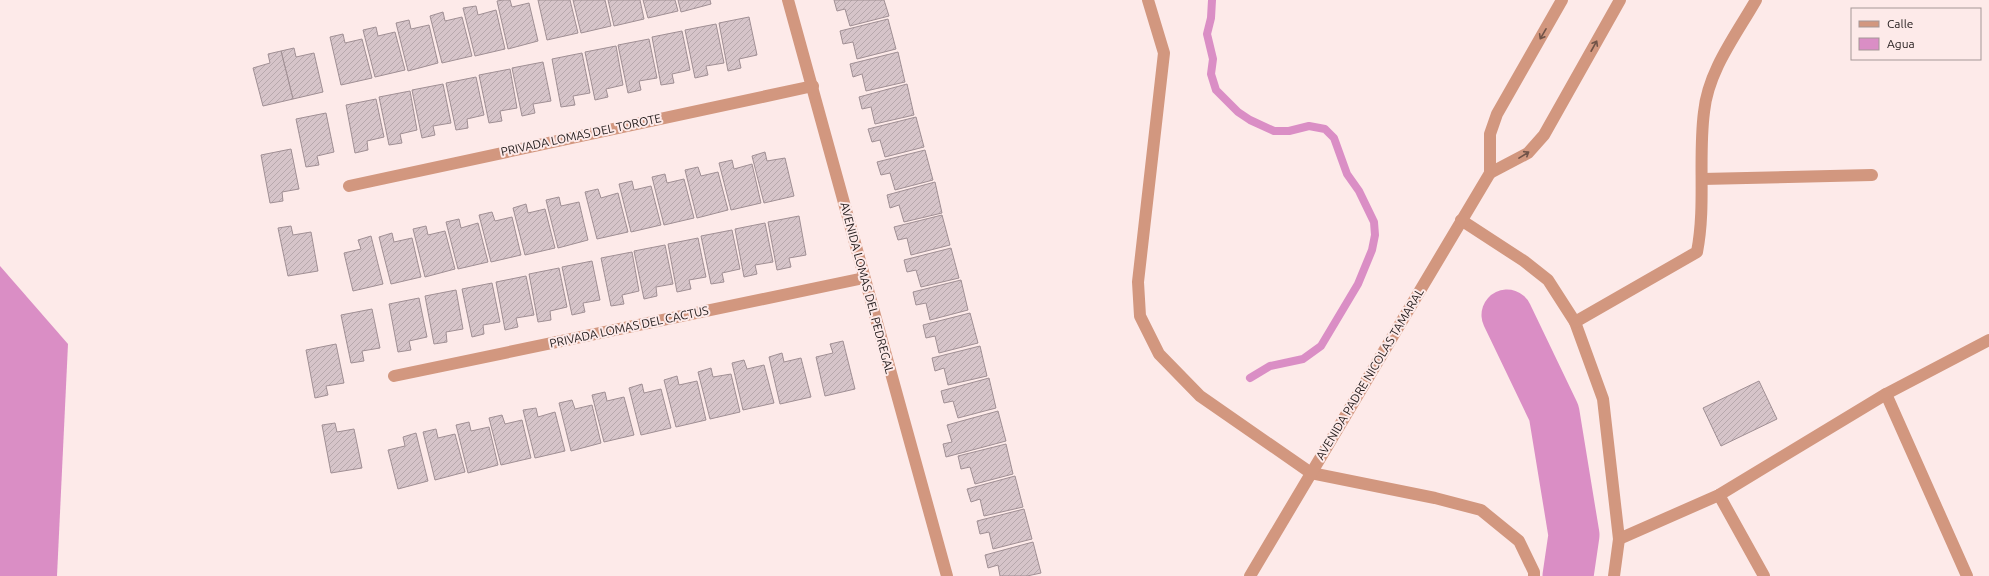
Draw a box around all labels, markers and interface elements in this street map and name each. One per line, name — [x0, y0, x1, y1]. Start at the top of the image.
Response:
legend — [1851, 8, 1981, 60]
text: Calle — [1887, 17, 1913, 30]
one-way arrow — [1538, 28, 1546, 40]
text: Agua — [1887, 37, 1915, 50]
one-way arrow — [1591, 40, 1598, 52]
street label: PRIVADA LOMAS DEL TOROTE — [499, 111, 663, 158]
one-way arrow — [1519, 150, 1530, 159]
street label: AVENIDA LOMAS DEL PEDREGAL — [838, 201, 897, 375]
street label: AVENIDA PADRE NICOLAS TAMARAL — [1313, 286, 1426, 462]
street label: PRIVADA LOMAS DEL CACTUS — [548, 303, 709, 350]

